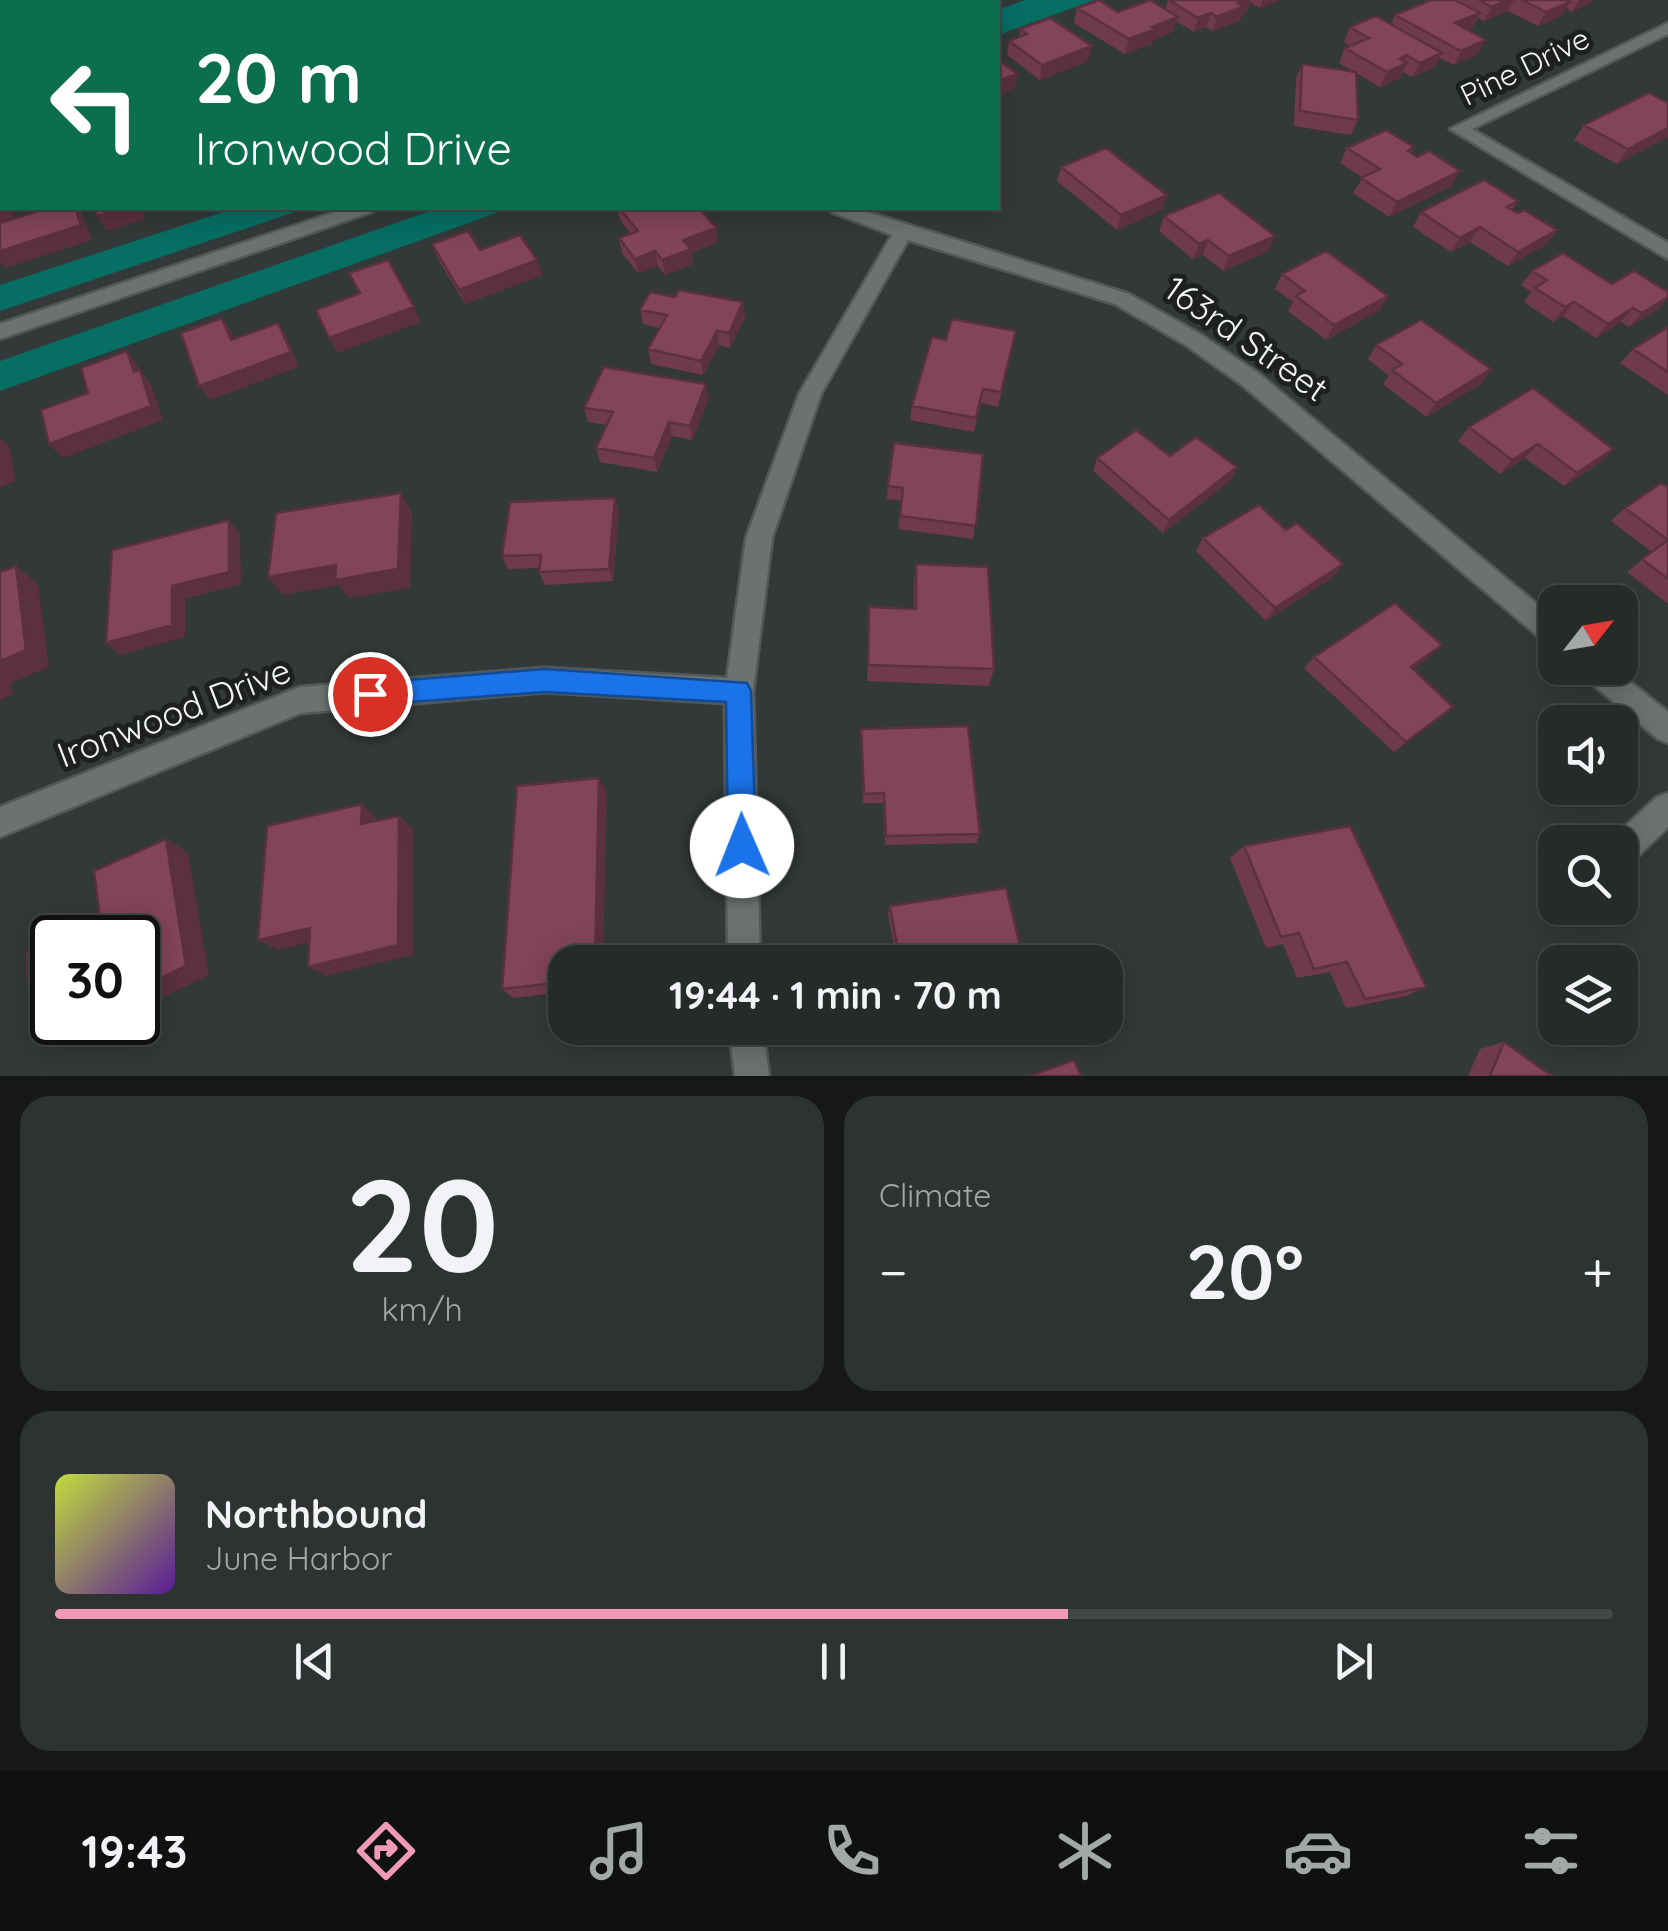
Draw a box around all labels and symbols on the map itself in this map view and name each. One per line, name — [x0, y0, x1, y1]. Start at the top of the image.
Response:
street label: Pine Drive — [1454, 19, 1595, 114]
street label: 163rd Street — [1156, 266, 1337, 410]
north arrow — [1538, 585, 1638, 685]
street label: Ironwood Drive — [51, 647, 297, 777]
pin — [328, 652, 413, 737]
position arrow — [690, 794, 794, 898]
speed limit sign: 30 — [30, 915, 160, 1045]

